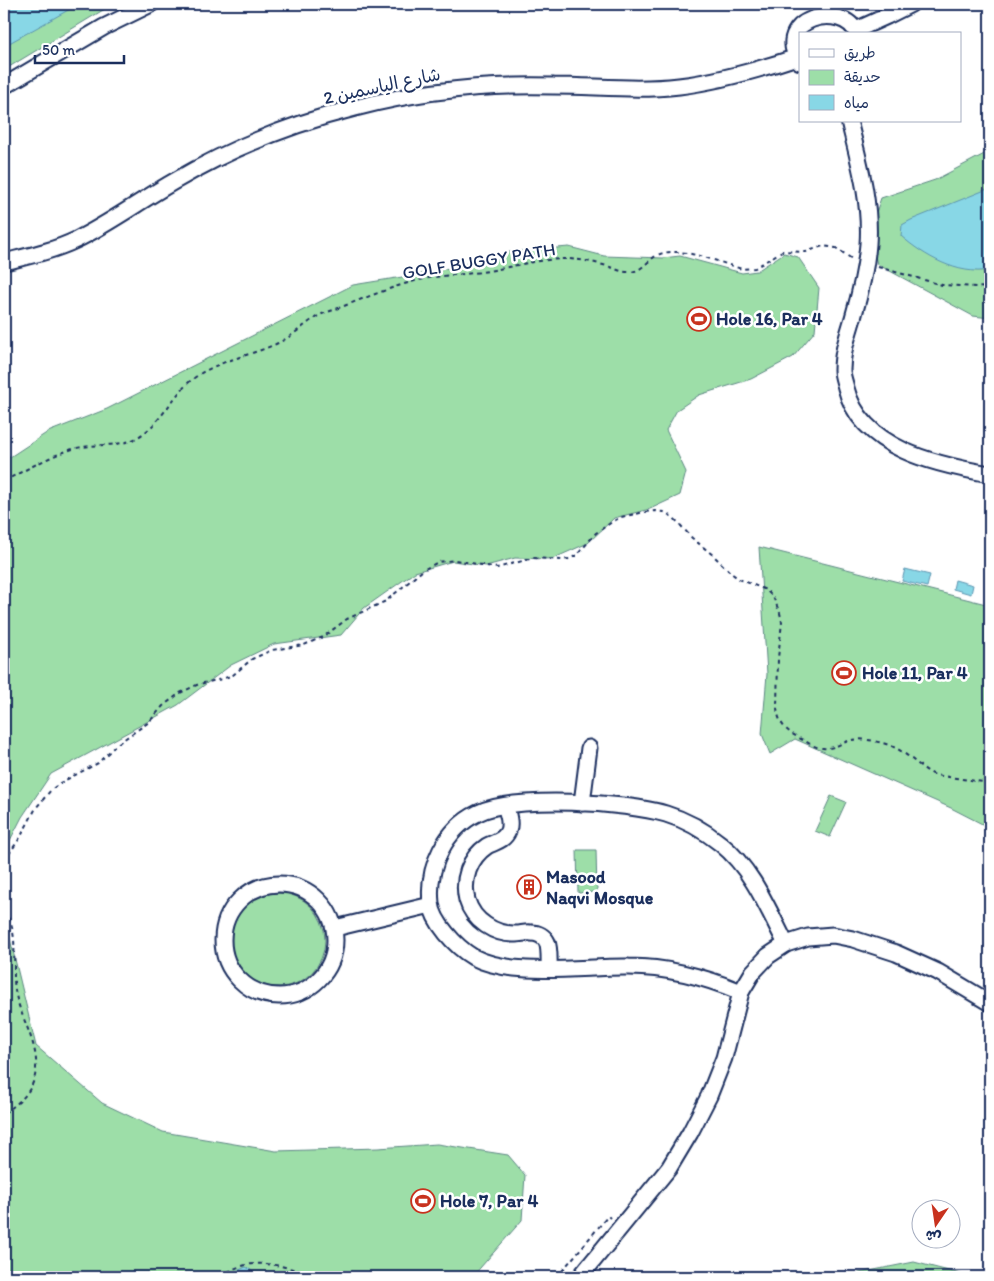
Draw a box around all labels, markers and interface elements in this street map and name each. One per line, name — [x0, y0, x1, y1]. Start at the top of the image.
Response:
scale bar — [35, 32, 124, 64]
legend — [799, 32, 962, 122]
text: 50 m — [42, 41, 75, 59]
text: طريق — [844, 44, 876, 62]
street label: شارع الياسمين 2 — [322, 63, 443, 110]
text: حديقة — [844, 68, 881, 86]
text: مياه — [844, 94, 869, 112]
street label: GOLF BUGGY PATH — [401, 238, 557, 284]
sports icon: Hole 16, Par 4 — [686, 306, 712, 332]
place label: Hole 16, Par 4 — [716, 308, 823, 330]
sports icon: Hole 11, Par 4 — [831, 660, 857, 686]
place label: Hole 11, Par 4 — [862, 662, 968, 684]
place label: Masood Naqvi Mosque — [546, 866, 654, 909]
building icon: Masood Naqvi Mosque — [516, 874, 542, 900]
sports icon: Hole 7, Par 4 — [410, 1188, 436, 1214]
place label: Hole 7, Par 4 — [440, 1190, 538, 1212]
north arrow — [912, 1198, 962, 1248]
text: ش — [924, 1226, 943, 1246]

